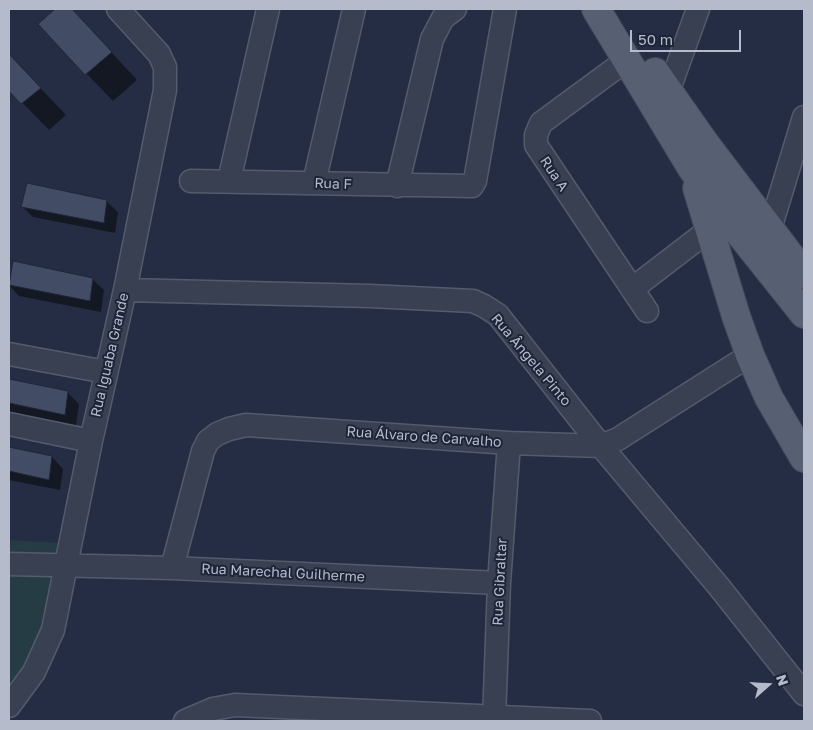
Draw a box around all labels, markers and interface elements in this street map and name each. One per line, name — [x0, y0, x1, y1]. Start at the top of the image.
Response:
scale bar — [633, 20, 744, 52]
text: 50 m — [638, 30, 673, 48]
street label: Rua A — [536, 153, 572, 195]
street label: Rua F — [314, 175, 352, 193]
street label: Rua Iguaba Grande — [88, 291, 132, 419]
street label: Rua Ângela Pinto — [488, 311, 574, 409]
street label: Rua Álvaro de Carvalho — [346, 423, 502, 451]
street label: Rua Gibraltar — [489, 538, 511, 626]
street label: Rua Marechal Guilherme — [201, 560, 365, 586]
north arrow — [743, 660, 793, 710]
text: N — [773, 672, 792, 688]

